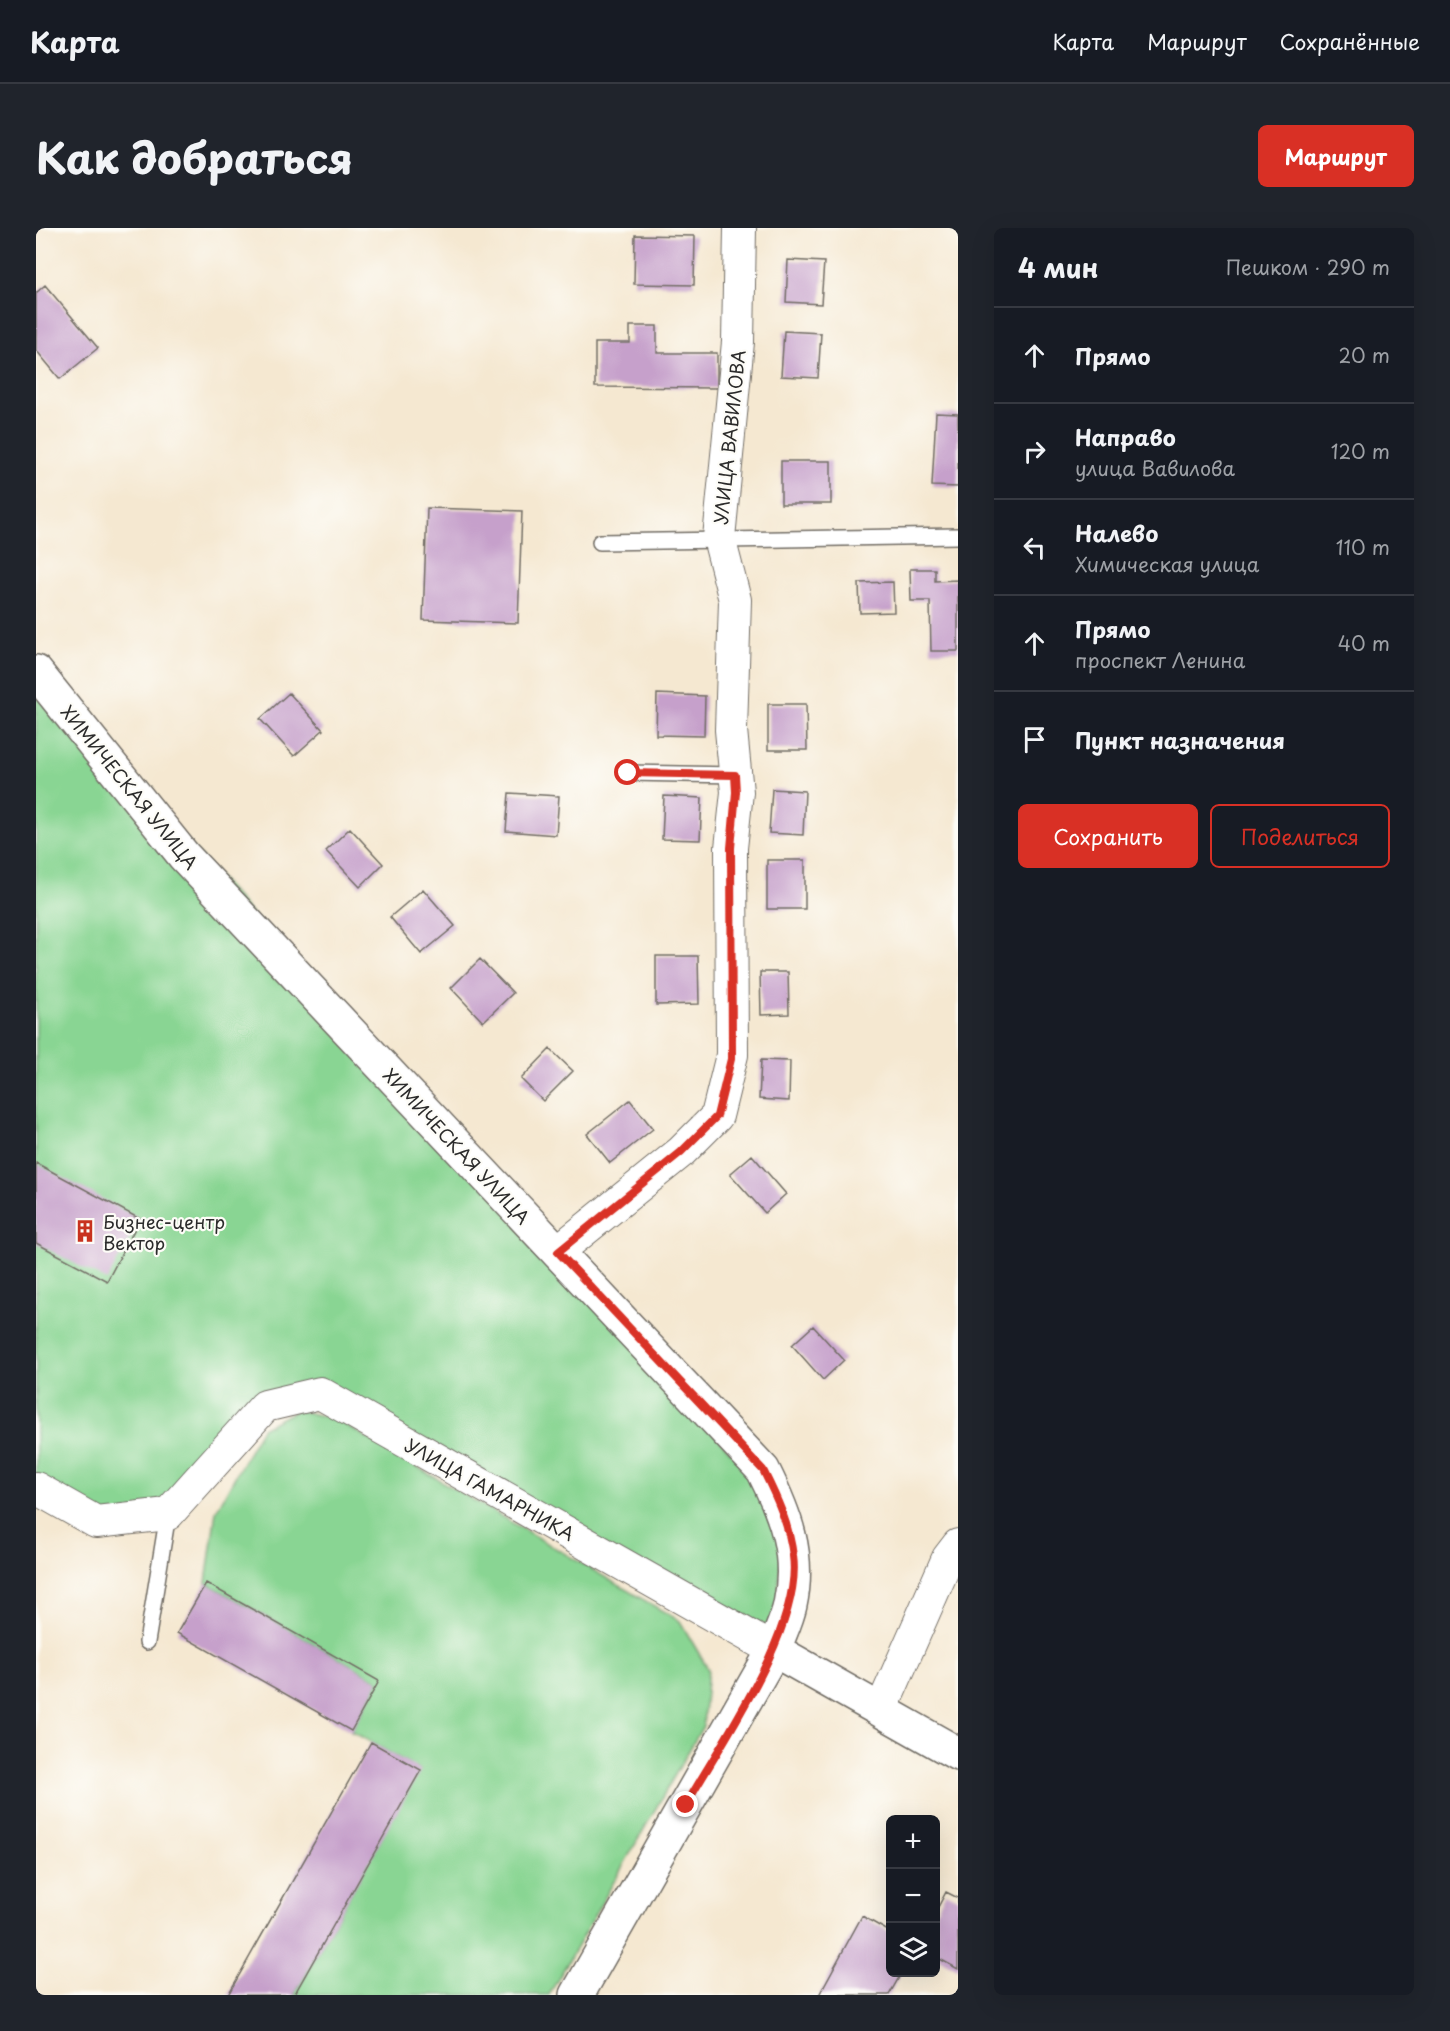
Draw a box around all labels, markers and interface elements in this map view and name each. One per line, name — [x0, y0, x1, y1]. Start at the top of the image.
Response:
text: Карта — [30, 20, 120, 63]
text: Карта — [1053, 25, 1114, 57]
text: Маршрут — [1147, 25, 1247, 57]
text: Сохранённые — [1280, 25, 1420, 57]
text: Как добраться — [36, 125, 353, 188]
button: Маршрут — [1258, 125, 1414, 187]
text: 4 мин — [1018, 248, 1099, 287]
text: Пешком · 290 m — [1226, 252, 1390, 282]
icon: ahead — [1018, 339, 1051, 372]
text: Прямо — [1075, 339, 1150, 372]
text: 20 m — [1338, 340, 1390, 370]
street label: УЛИЦА ВАВИЛОВА — [706, 348, 752, 526]
text: Направо — [1075, 420, 1176, 453]
icon: right — [1018, 435, 1051, 468]
text: 120 m — [1331, 436, 1390, 466]
text: улица Вавилова — [1075, 453, 1235, 483]
text: Налево — [1075, 516, 1158, 549]
icon: left — [1018, 531, 1051, 564]
text: 110 m — [1336, 532, 1390, 562]
text: Химическая улица — [1075, 549, 1259, 579]
text: Прямо — [1075, 612, 1150, 645]
icon: ahead — [1018, 627, 1051, 660]
text: 40 m — [1338, 628, 1390, 658]
text: проспект Ленина — [1075, 645, 1245, 675]
street label: ХИМИЧЕСКАЯ УЛИЦА — [55, 699, 205, 875]
icon: arrive — [1018, 723, 1051, 756]
text: Пункт назначения — [1075, 723, 1285, 756]
route start — [614, 759, 640, 785]
button: Сохранить — [1018, 804, 1198, 868]
button: Поделиться — [1210, 804, 1390, 868]
street label: ХИМИЧЕСКАЯ УЛИЦА — [377, 1062, 537, 1230]
place label: Бизнес-центр Вектор — [103, 1208, 225, 1256]
building icon: Бизнес-центр Вектор — [72, 1218, 98, 1244]
street label: УЛИЦА ГАМАРНИКА — [400, 1431, 580, 1547]
route end — [672, 1791, 698, 1817]
map controls — [886, 1815, 940, 1977]
button: + — [886, 1815, 940, 1869]
button: − — [886, 1869, 940, 1923]
button: layers — [886, 1923, 940, 1977]

